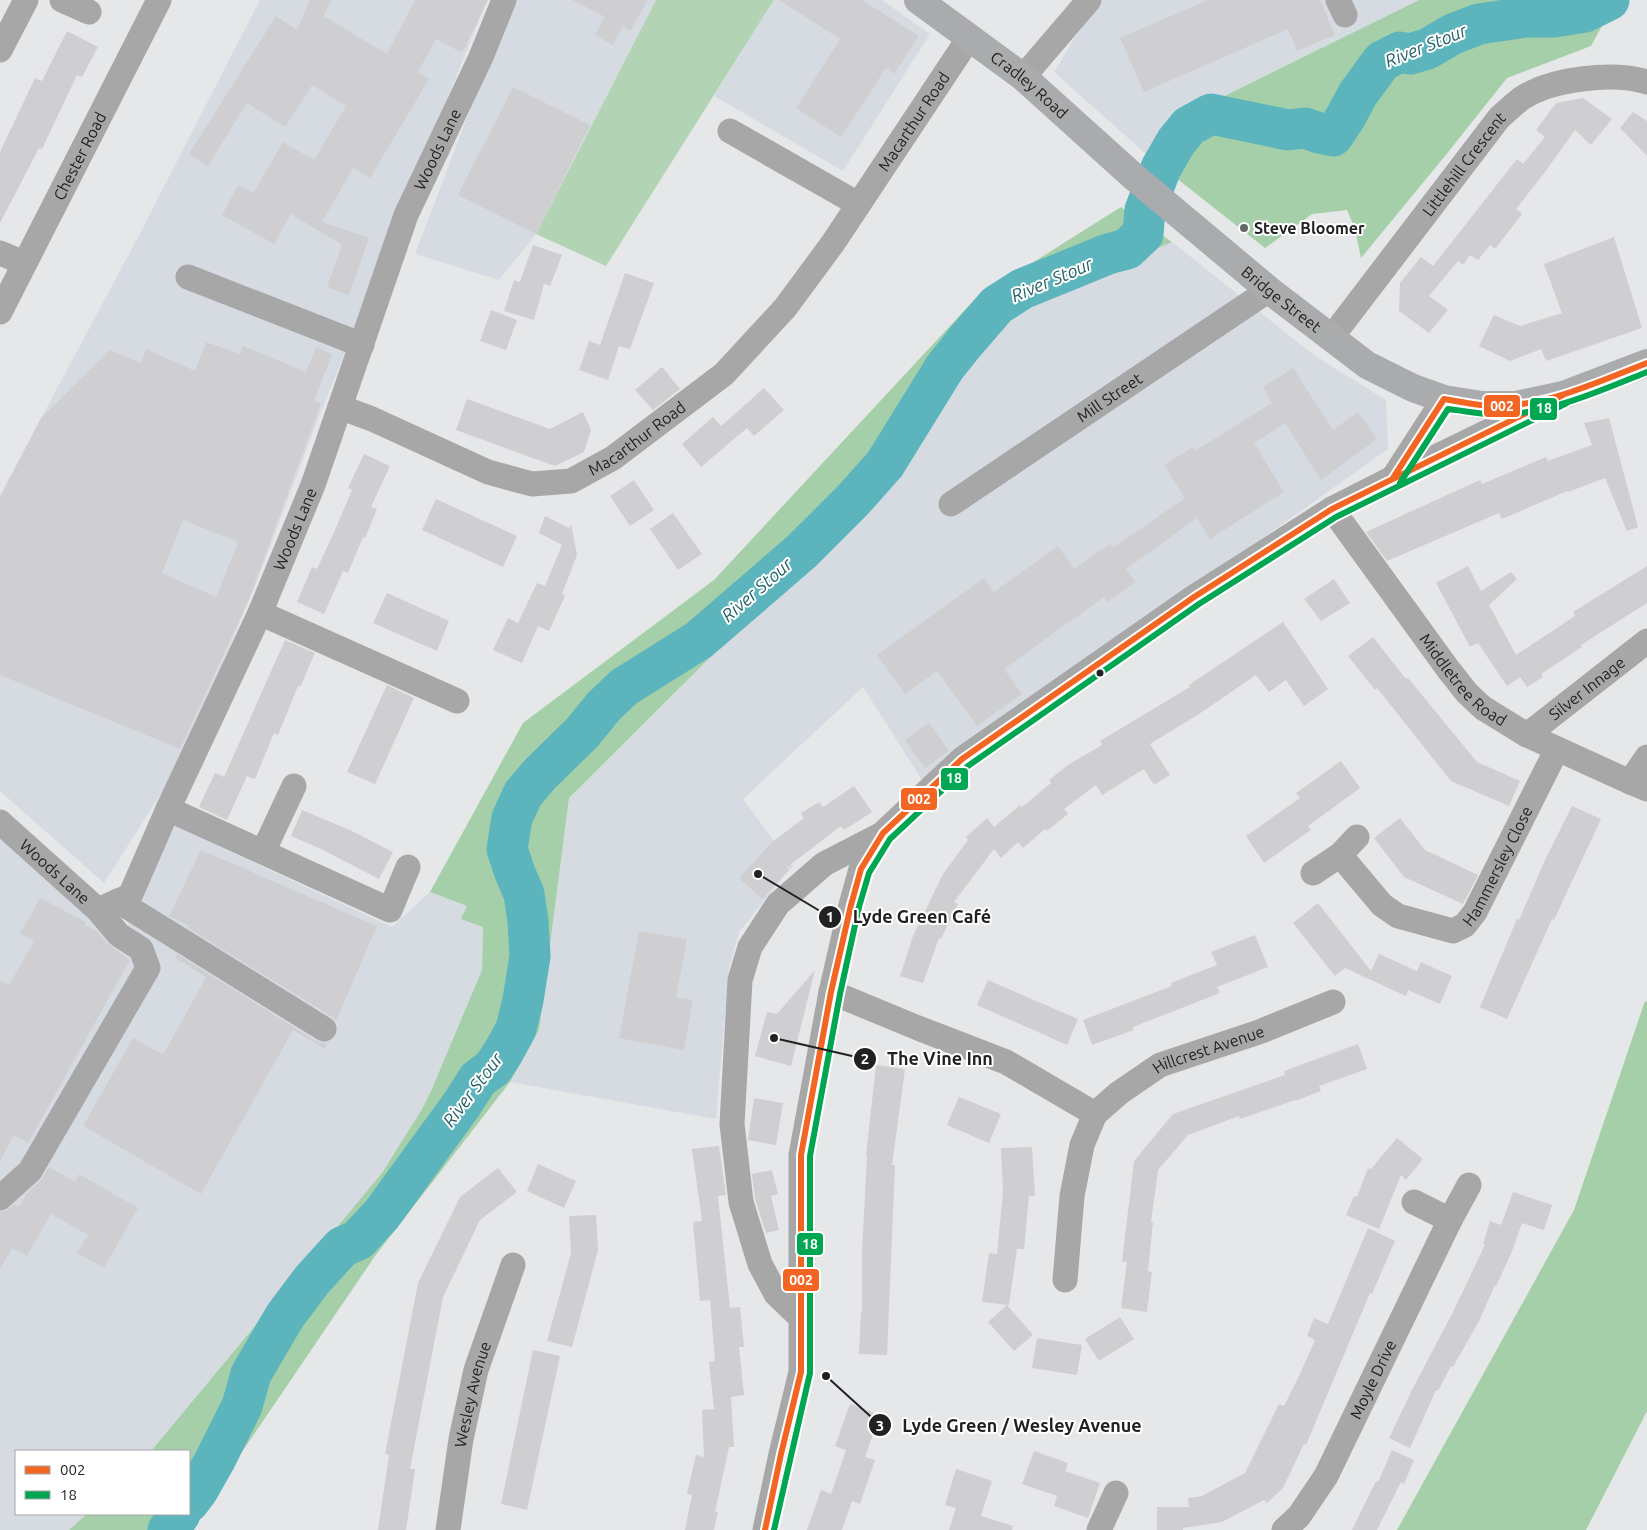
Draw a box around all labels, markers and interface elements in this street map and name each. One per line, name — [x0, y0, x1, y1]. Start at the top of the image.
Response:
water label: River Stour — [1382, 19, 1471, 71]
street label: Cradley Road — [987, 47, 1072, 122]
street label: Macarthur Road — [874, 69, 953, 174]
street label: Woods Lane — [410, 106, 464, 193]
street label: Littlehill Crescent — [1418, 107, 1509, 220]
street label: Chester Road — [50, 109, 109, 203]
place label: Steve Bloomer — [1254, 219, 1365, 237]
marker: Steve Bloomer — [1238, 222, 1250, 234]
water label: River Stour — [1008, 253, 1096, 305]
street label: Bridge Street — [1238, 262, 1325, 336]
street label: Mill Street — [1073, 369, 1146, 426]
line badge: 002 — [1483, 394, 1521, 418]
line badge: 18 — [1529, 397, 1558, 421]
street label: Macarthur Road — [585, 398, 689, 479]
text: 002 — [1490, 398, 1514, 414]
text: 18 — [1536, 400, 1552, 416]
street label: Woods Lane — [270, 485, 320, 573]
water label: River Stour — [717, 553, 796, 625]
street label: Middletree Road — [1416, 630, 1510, 729]
street label: Silver Innage — [1545, 653, 1628, 723]
unlabelled marker — [1095, 668, 1105, 678]
line badge: 18 — [940, 767, 969, 791]
text: 18 — [946, 770, 962, 786]
line badge: 002 — [900, 787, 938, 811]
text: 002 — [907, 791, 931, 807]
street label: Hammersley Close — [1459, 803, 1536, 930]
street label: Woods Lane — [16, 835, 94, 907]
callout: Lyde Green Café — [818, 900, 1001, 933]
text: Lyde Green Café — [853, 906, 991, 926]
text: 1 — [826, 908, 834, 925]
street label: Hillcrest Avenue — [1149, 1022, 1267, 1077]
callout: The Vine Inn — [852, 1042, 1003, 1075]
water label: River Stour — [438, 1048, 507, 1130]
text: The Vine Inn — [887, 1048, 993, 1068]
text: 2 — [861, 1050, 869, 1067]
line badge: 18 — [796, 1232, 824, 1256]
text: 18 — [802, 1236, 818, 1252]
line badge: 002 — [782, 1268, 820, 1292]
text: 002 — [789, 1272, 813, 1288]
street label: Moyle Drive — [1346, 1337, 1399, 1422]
street label: Wesley Avenue — [451, 1339, 494, 1448]
callout: Lyde Green / Wesley Avenue — [867, 1409, 1152, 1442]
text: Lyde Green / Wesley Avenue — [902, 1415, 1142, 1435]
text: 3 — [876, 1417, 884, 1434]
legend — [15, 1450, 190, 1515]
text: 002 — [60, 1461, 85, 1478]
text: 18 — [60, 1486, 77, 1503]

